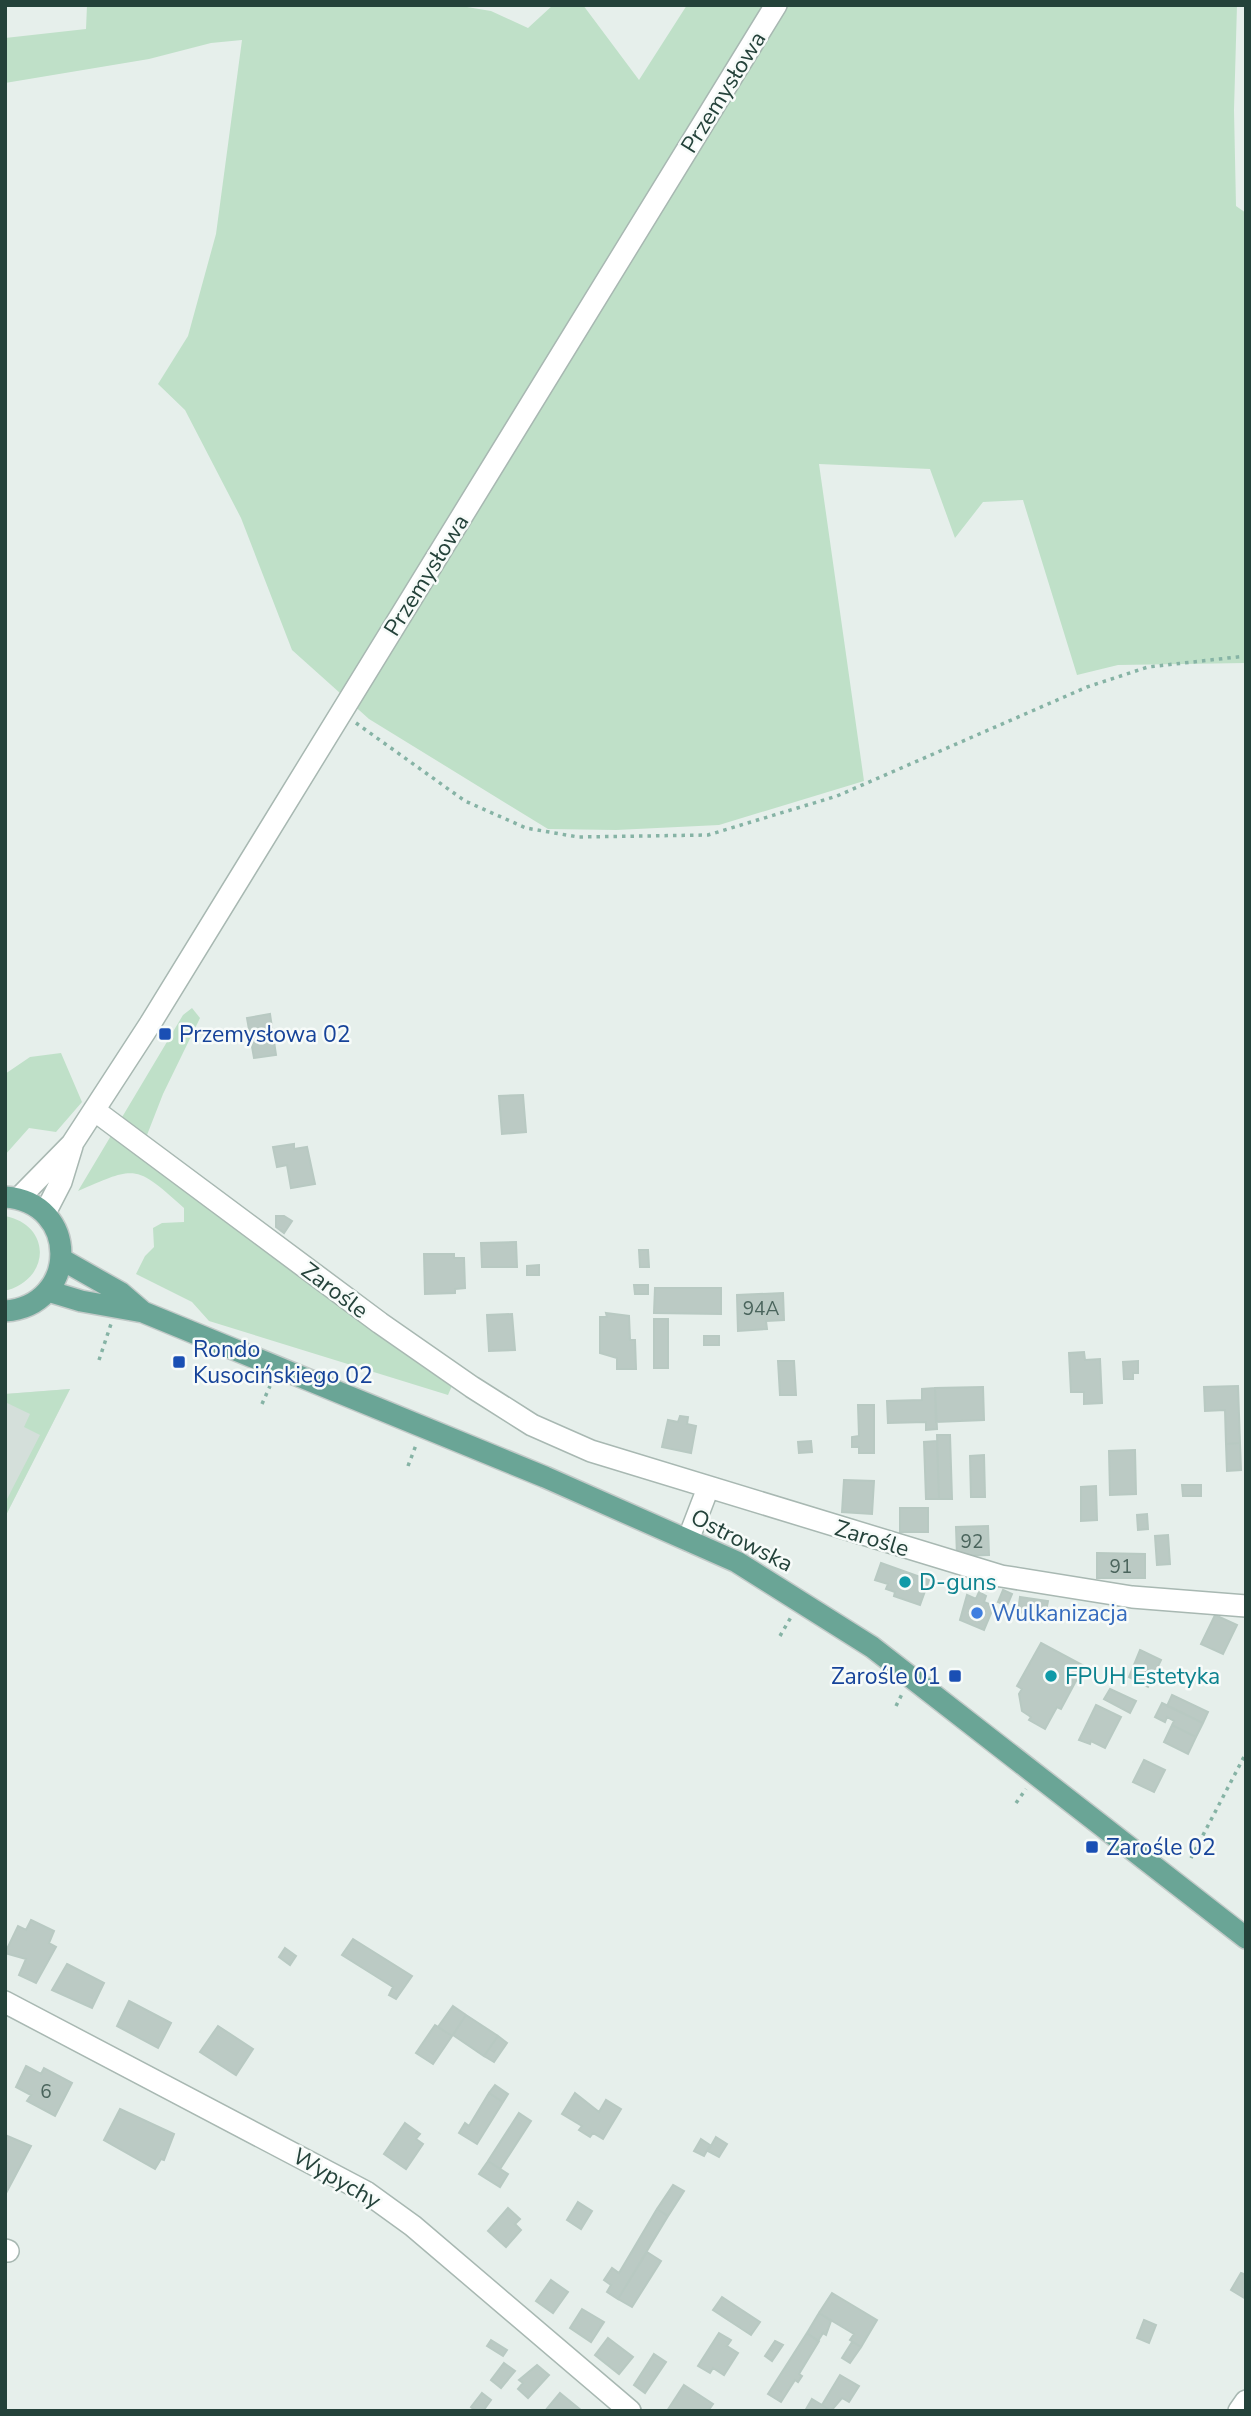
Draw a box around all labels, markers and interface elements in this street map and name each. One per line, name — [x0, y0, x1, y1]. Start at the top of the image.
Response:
street label: Przemysłowa — [674, 25, 773, 159]
street label: Przemysłowa — [377, 508, 476, 642]
place label: Przemysłowa 02 — [179, 1019, 351, 1050]
marker: Przemysłowa 02 — [157, 1026, 173, 1042]
street label: Zarośle — [295, 1255, 375, 1326]
house number: 94A — [743, 1296, 779, 1322]
place label: Rondo Kusocińskiego 02 — [193, 1334, 373, 1391]
marker: Rondo Kusocińskiego 02 — [171, 1354, 187, 1370]
street label: Ostrowska — [685, 1501, 798, 1579]
street label: Zarośle — [831, 1512, 913, 1564]
house number: 92 — [961, 1529, 983, 1555]
house number: 91 — [1110, 1554, 1132, 1580]
place label: D-guns — [919, 1567, 997, 1598]
marker: D-guns — [897, 1574, 913, 1590]
place label: Wulkanizacja — [991, 1598, 1128, 1629]
marker: Wulkanizacja — [969, 1605, 985, 1621]
place label: Zarośle 01 — [831, 1661, 941, 1692]
place label: FPUH Estetyka — [1065, 1661, 1220, 1692]
marker: Zarośle 01 — [947, 1668, 963, 1684]
marker: FPUH Estetyka — [1043, 1668, 1059, 1684]
place label: Zarośle 02 — [1106, 1832, 1216, 1863]
marker: Zarośle 02 — [1084, 1839, 1100, 1855]
house number: 6 — [40, 2079, 52, 2105]
street label: Wypychy — [287, 2141, 387, 2216]

